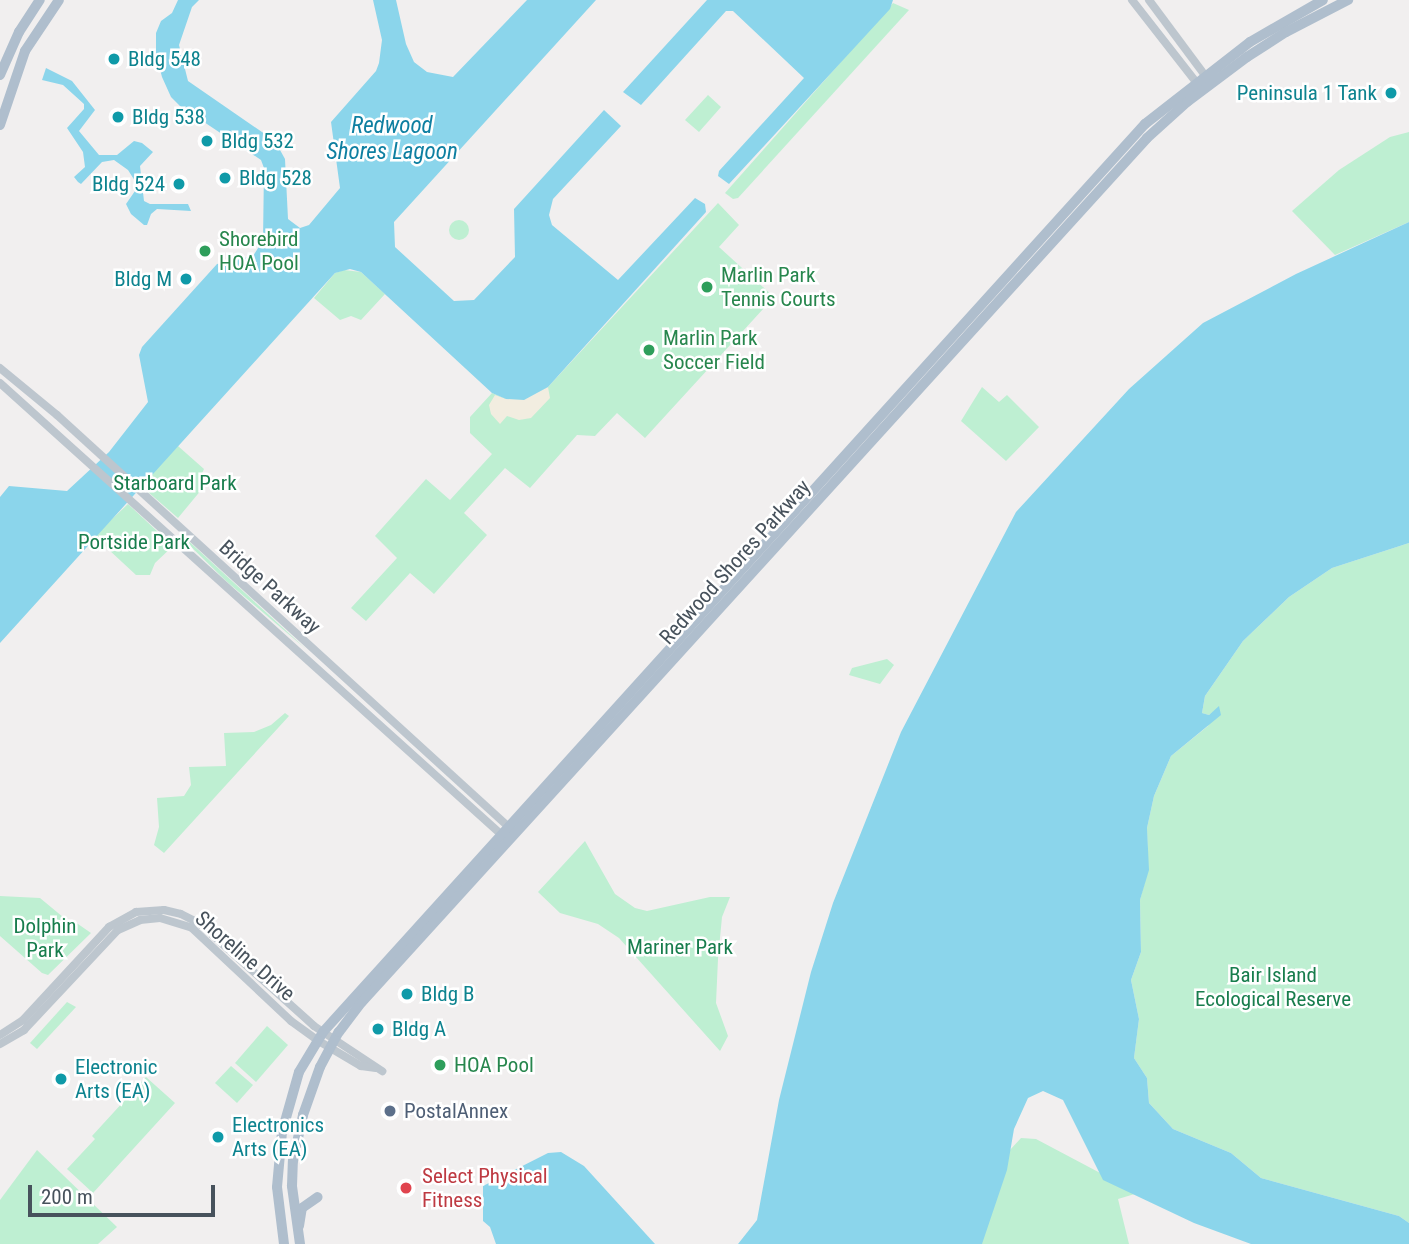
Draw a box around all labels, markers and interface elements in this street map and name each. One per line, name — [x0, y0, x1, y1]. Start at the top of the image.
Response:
place label: Bldg 548 — [128, 46, 201, 72]
marker: Bldg 548 — [106, 51, 122, 67]
place label: Peninsula 1 Tank — [1236, 80, 1377, 106]
marker: Peninsula 1 Tank — [1383, 85, 1399, 101]
place label: Bldg 538 — [132, 104, 205, 130]
marker: Bldg 538 — [110, 109, 126, 125]
water label: Redwood Shores Lagoon — [326, 112, 458, 166]
place label: Bldg 532 — [221, 128, 294, 154]
marker: Bldg 532 — [199, 133, 215, 149]
place label: Bldg 528 — [239, 165, 312, 191]
marker: Bldg 528 — [217, 170, 233, 186]
place label: Bldg 524 — [92, 171, 165, 197]
marker: Bldg 524 — [171, 176, 187, 192]
place label: Shorebird HOA Pool — [219, 226, 299, 276]
marker: Shorebird HOA Pool — [197, 243, 213, 259]
place label: Marlin Park Tennis Courts — [721, 262, 836, 312]
place label: Bldg M — [114, 266, 172, 292]
marker: Bldg M — [178, 271, 194, 287]
marker: Marlin Park Tennis Courts — [699, 279, 715, 295]
place label: Marlin Park Soccer Field — [663, 325, 765, 375]
marker: Marlin Park Soccer Field — [641, 342, 657, 358]
park label: Starboard Park — [113, 470, 237, 496]
street label: Redwood Shores Parkway — [654, 474, 816, 650]
park label: Portside Park — [78, 529, 190, 555]
street label: Bridge Parkway — [214, 535, 326, 639]
street label: Shoreline Drive — [190, 906, 300, 1006]
park label: Dolphin Park — [14, 913, 76, 963]
park label: Mariner Park — [627, 934, 733, 960]
park label: Bair Island Ecological Reserve — [1195, 962, 1351, 1012]
place label: Bldg B — [421, 981, 474, 1007]
marker: Bldg B — [399, 986, 415, 1002]
place label: Bldg A — [392, 1016, 446, 1042]
marker: Bldg A — [370, 1021, 386, 1037]
place label: HOA Pool — [454, 1052, 534, 1078]
place label: Electronic Arts (EA) — [75, 1054, 157, 1104]
marker: HOA Pool — [432, 1057, 448, 1073]
marker: Electronic Arts (EA) — [53, 1071, 69, 1087]
place label: PostalAnnex — [404, 1098, 508, 1124]
marker: PostalAnnex — [382, 1103, 398, 1119]
place label: Electronics Arts (EA) — [232, 1112, 324, 1162]
marker: Electronics Arts (EA) — [210, 1129, 226, 1145]
place label: Select Physical Fitness — [422, 1163, 548, 1213]
scale bar — [32, 1170, 219, 1214]
marker: Select Physical Fitness — [396, 1178, 416, 1198]
text: 200 m — [41, 1185, 93, 1209]

